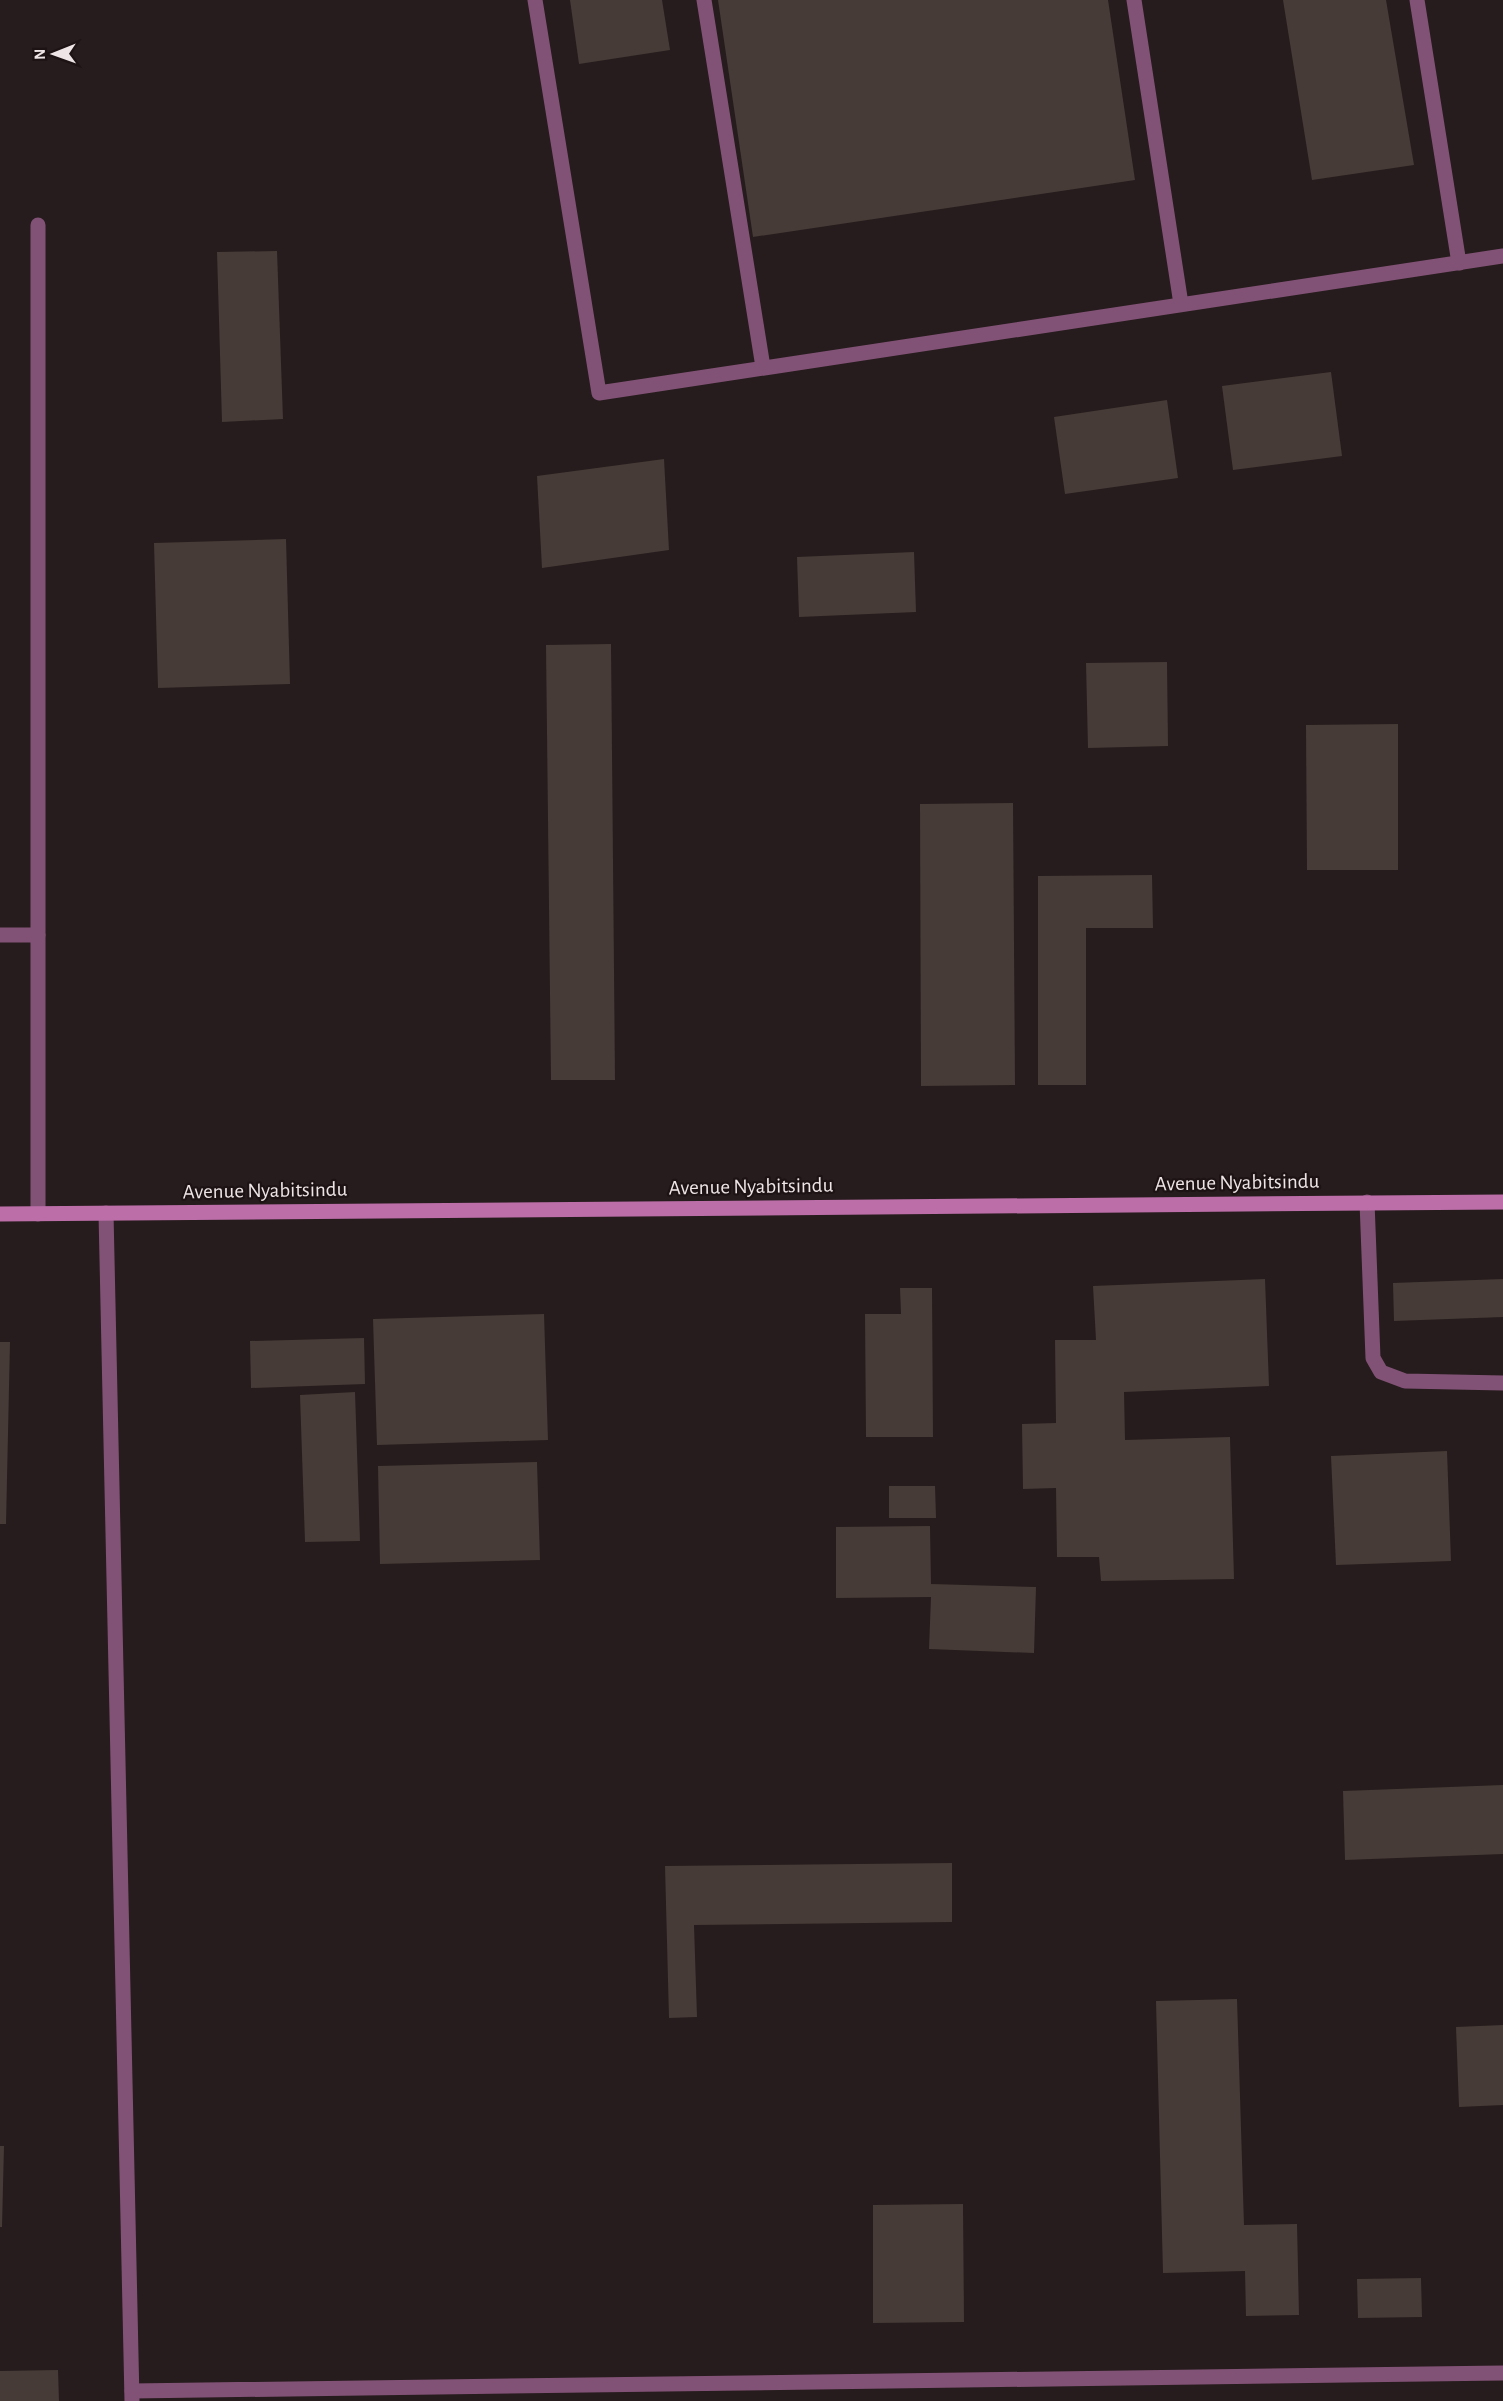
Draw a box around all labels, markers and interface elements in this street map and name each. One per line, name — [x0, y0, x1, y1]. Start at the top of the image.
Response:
north arrow — [24, 24, 84, 84]
text: N — [32, 49, 48, 60]
street label: Avenue Nyabitsindu — [1155, 1171, 1320, 1194]
street label: Avenue Nyabitsindu — [669, 1175, 834, 1198]
street label: Avenue Nyabitsindu — [183, 1179, 348, 1202]

